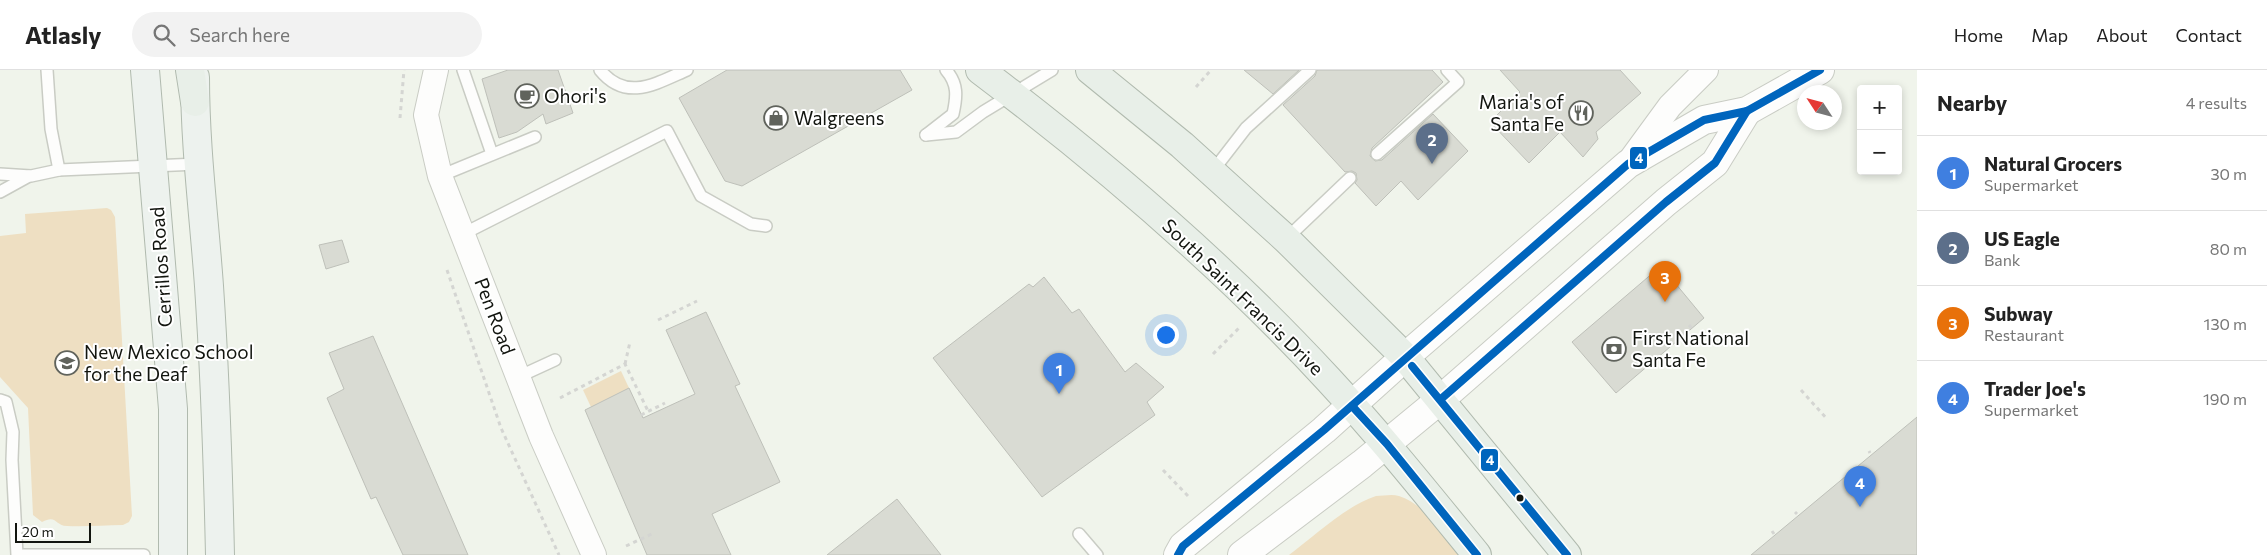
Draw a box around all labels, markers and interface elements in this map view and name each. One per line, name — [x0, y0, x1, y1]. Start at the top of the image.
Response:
search box — [132, 12, 482, 57]
text: Atlasly — [25, 20, 102, 49]
icon: search — [150, 21, 178, 49]
text: Search here — [190, 23, 290, 46]
text: Home — [1954, 24, 2003, 46]
text: Map — [2031, 24, 2068, 46]
text: About — [2096, 24, 2148, 46]
text: Contact — [2176, 24, 2242, 46]
cafe icon: Ohori's — [514, 83, 540, 109]
place label: Ohori's — [544, 84, 607, 107]
north arrow — [1797, 85, 1842, 130]
map controls — [1857, 85, 1902, 175]
button: + — [1857, 85, 1902, 130]
place label: Maria's of Santa Fe — [1479, 90, 1564, 135]
text: Nearby — [1937, 90, 2007, 115]
text: 4 results — [2186, 93, 2247, 112]
restaurant icon: Maria's of Santa Fe — [1568, 100, 1594, 126]
shop icon: Walgreens — [763, 105, 789, 131]
place label: Walgreens — [794, 106, 884, 129]
pin: 2 — [1416, 123, 1448, 164]
button: − — [1857, 130, 1902, 175]
line badge: 4 — [1629, 146, 1648, 170]
text: 4 — [1635, 149, 1644, 166]
text: Natural Grocers — [1984, 152, 2122, 175]
text: 1 — [1949, 164, 1957, 183]
text: 30 m — [2210, 164, 2247, 183]
text: Supermarket — [1984, 175, 2079, 194]
street label: Cerrillos Road — [145, 206, 176, 328]
street label: South Saint Francis Drive — [1158, 214, 1329, 380]
text: US Eagle — [1984, 227, 2060, 250]
text: 2 — [1948, 239, 1958, 258]
text: 80 m — [2210, 239, 2247, 258]
text: Bank — [1984, 250, 2021, 269]
pin: 3 — [1649, 261, 1681, 302]
street label: Pen Road — [470, 274, 521, 358]
text: Subway — [1984, 302, 2053, 325]
text: 3 — [1948, 314, 1958, 333]
text: 130 m — [2204, 314, 2247, 333]
your location — [1153, 322, 1179, 348]
text: Restaurant — [1984, 325, 2064, 344]
place label: First National Santa Fe — [1632, 326, 1749, 371]
bank icon: First National Santa Fe — [1601, 336, 1627, 362]
place label: New Mexico School for the Deaf — [84, 340, 253, 385]
school or university icon: New Mexico School for the Deaf — [54, 350, 80, 376]
pin: 1 — [1043, 353, 1075, 394]
text: Trader Joe's — [1984, 377, 2086, 400]
text: 4 — [1948, 389, 1958, 408]
text: 190 m — [2203, 389, 2247, 408]
text: Supermarket — [1984, 400, 2079, 419]
line badge: 4 — [1480, 448, 1499, 472]
text: 4 — [1486, 451, 1495, 468]
pin: 4 — [1844, 466, 1876, 507]
unlabelled marker — [1515, 493, 1525, 503]
scale bar — [15, 520, 91, 543]
text: 20 m — [22, 523, 54, 540]

